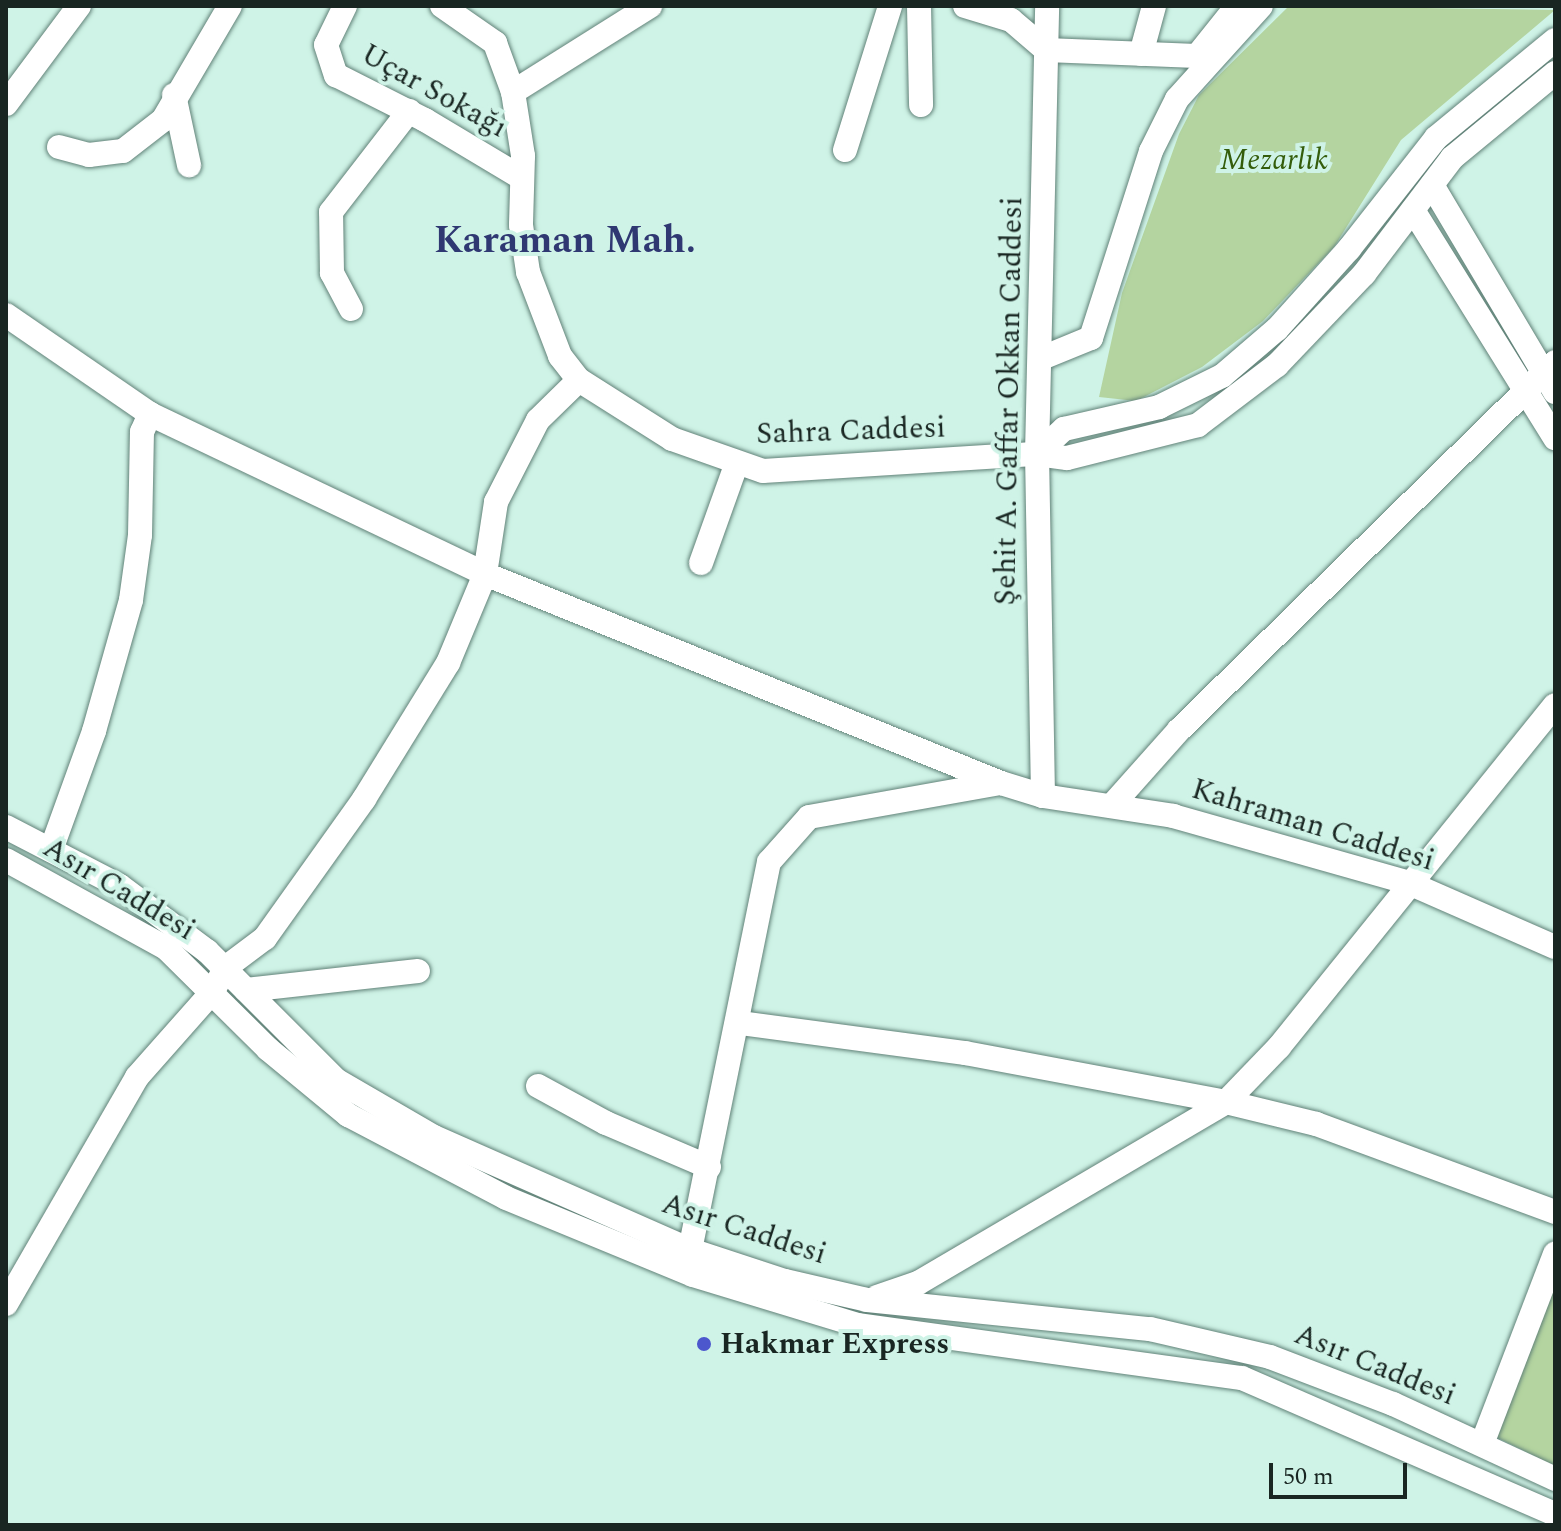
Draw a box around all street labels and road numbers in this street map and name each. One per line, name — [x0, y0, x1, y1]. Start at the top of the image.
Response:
street label: Uçar Sokağı — [355, 36, 513, 146]
street label: Şehit A. Gaffar Okkan Caddesi — [987, 196, 1031, 606]
street label: Sahra Caddesi — [756, 410, 946, 452]
street label: Kahraman Caddesi — [1187, 771, 1439, 879]
street label: Asır Caddesi — [37, 830, 201, 948]
street label: Asır Caddesi — [657, 1185, 831, 1273]
street label: Asır Caddesi — [1289, 1316, 1461, 1414]

